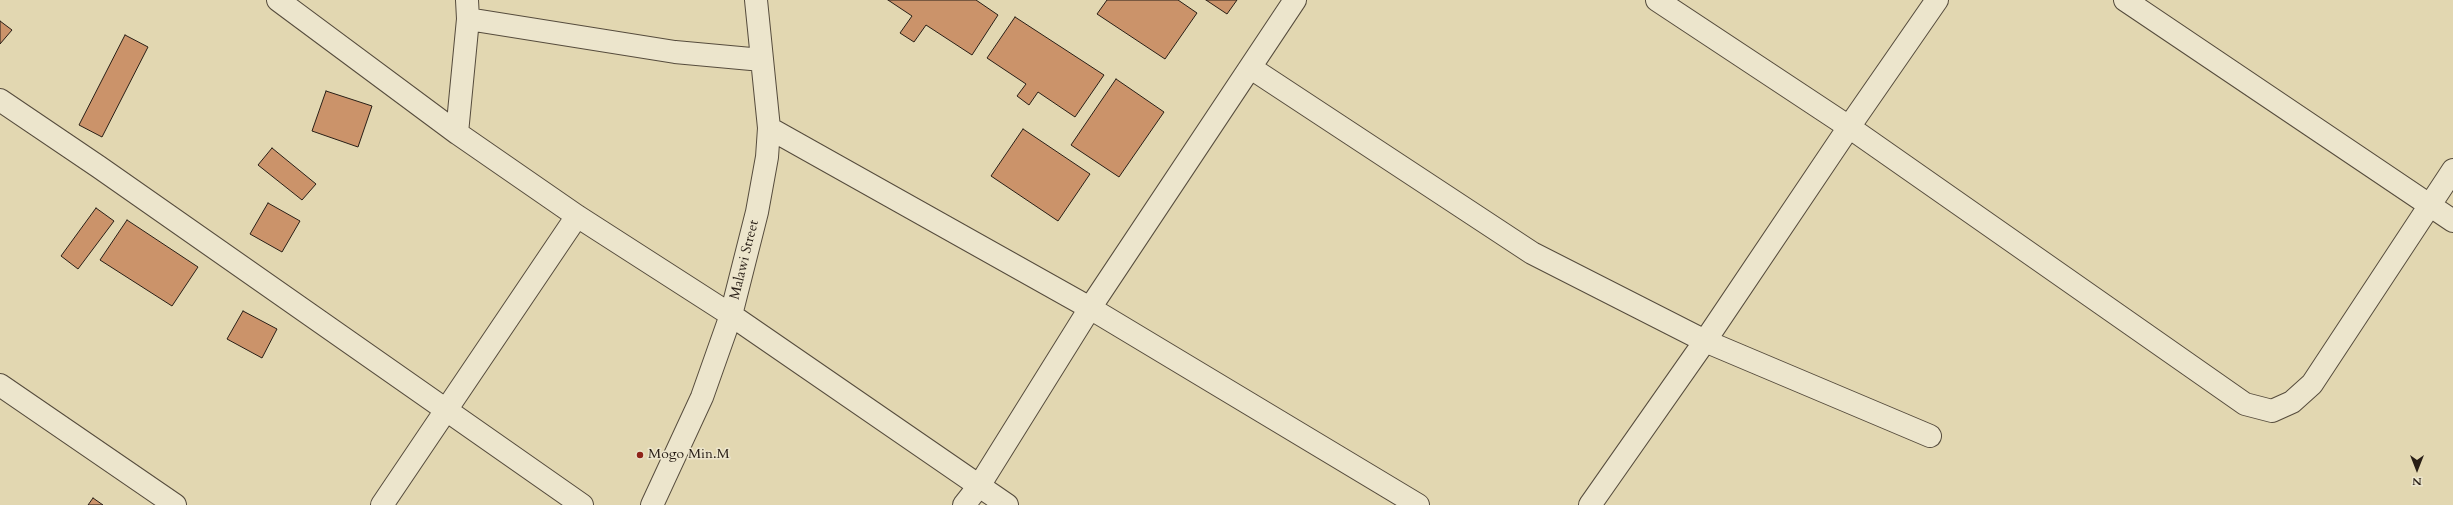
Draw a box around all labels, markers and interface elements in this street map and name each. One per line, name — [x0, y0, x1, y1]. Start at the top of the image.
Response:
street label: Malawi Street — [727, 218, 763, 302]
place label: Mogo Min.M — [648, 447, 730, 463]
north arrow — [2397, 449, 2437, 489]
marker: Mogo Min.M — [635, 450, 645, 460]
text: N — [2412, 474, 2422, 489]

